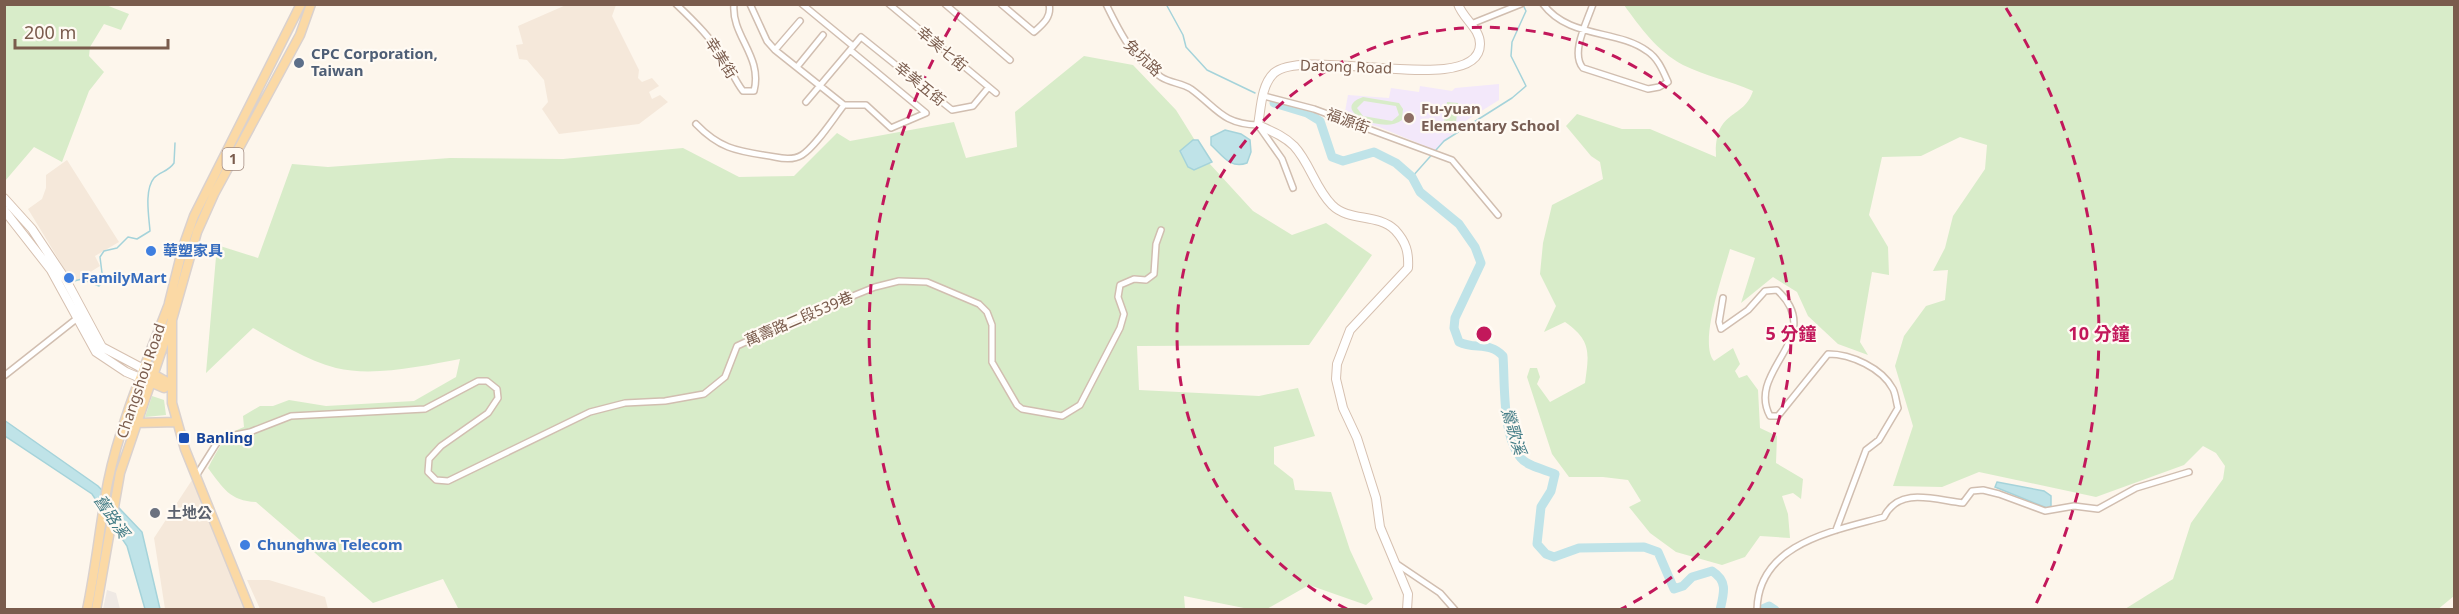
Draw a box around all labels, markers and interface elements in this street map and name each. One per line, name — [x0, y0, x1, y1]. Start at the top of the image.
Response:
scale bar — [15, 12, 168, 50]
text: 200 m — [24, 20, 76, 44]
street label: 幸美七街 — [913, 21, 972, 75]
street label: 幸美街 — [701, 33, 742, 82]
street label: 兔坑路 — [1121, 34, 1167, 80]
place label: CPC Corporation, Taiwan — [311, 43, 438, 80]
street label: Datong Road — [1300, 54, 1393, 78]
marker: CPC Corporation, Taiwan — [292, 56, 306, 70]
street label: 幸美五街 — [891, 57, 950, 110]
place label: Fu-yuan Elementary School — [1421, 98, 1560, 135]
street label: 福源街 — [1324, 103, 1373, 137]
marker: Fu-yuan Elementary School — [1402, 111, 1416, 125]
road number: 1 — [222, 148, 244, 170]
place label: 華塑家具 — [163, 240, 223, 260]
marker: 華塑家具 — [144, 244, 158, 258]
place label: FamilyMart — [81, 267, 167, 287]
marker: FamilyMart — [62, 271, 76, 285]
street label: 萬壽路二段539巷 — [741, 286, 856, 350]
street label: Changshou Road — [111, 320, 169, 441]
text: 5 分鐘 — [1766, 321, 1816, 345]
text: 10 分鐘 — [2068, 321, 2130, 345]
centre of rings — [1474, 324, 1494, 344]
water label: 鶯歌溪 — [1496, 405, 1532, 459]
place label: Banling — [196, 427, 253, 447]
marker: Banling — [177, 431, 191, 445]
water label: 舊路溪 — [89, 490, 136, 544]
place label: 土地公 — [167, 502, 212, 522]
marker: 土地公 — [148, 506, 162, 520]
place label: Chunghwa Telecom — [257, 534, 403, 554]
marker: Chunghwa Telecom — [238, 538, 252, 552]

